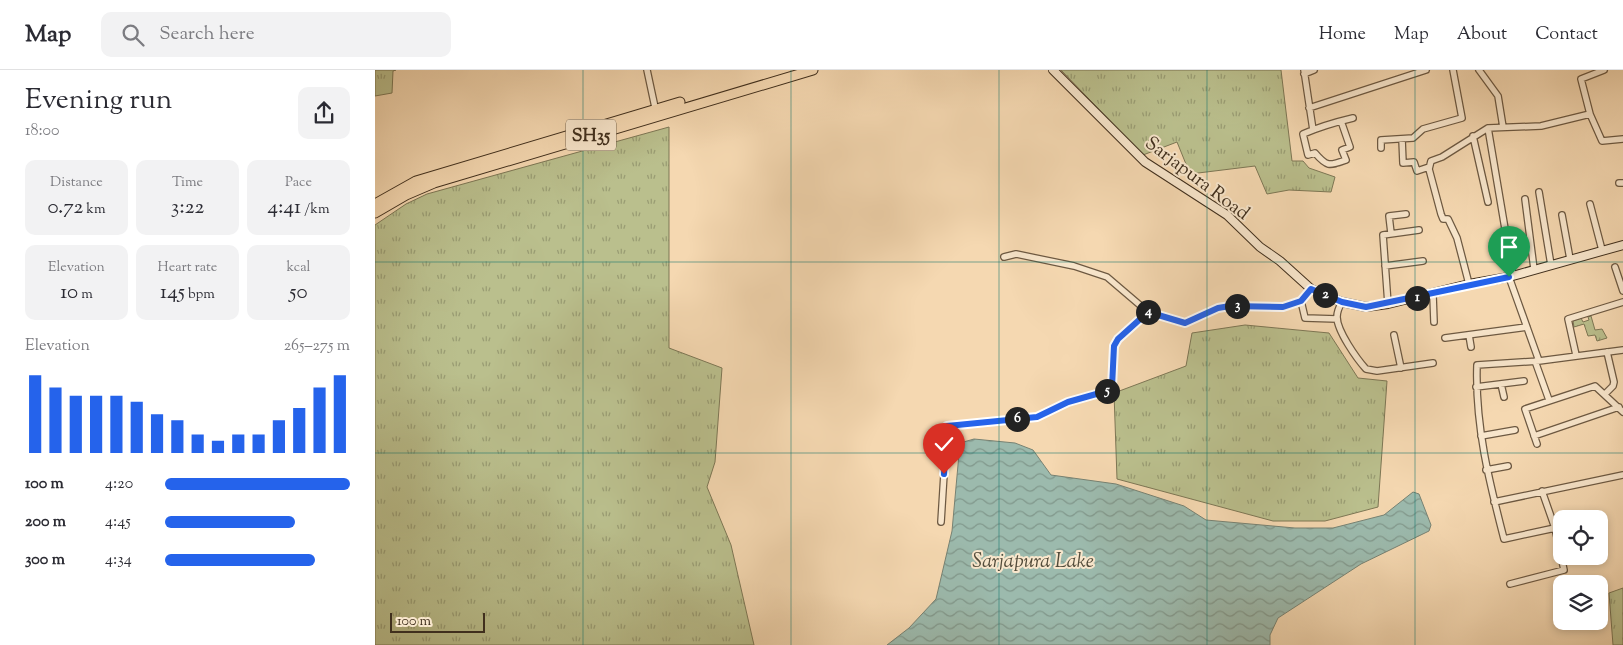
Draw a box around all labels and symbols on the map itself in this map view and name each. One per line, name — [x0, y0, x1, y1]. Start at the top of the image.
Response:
road number: SH35 — [566, 120, 616, 150]
street label: Sarjapura Road — [1138, 131, 1255, 228]
pin — [1488, 226, 1530, 277]
pin: 2 — [1313, 282, 1337, 308]
pin: 1 — [1405, 286, 1429, 310]
pin: 3 — [1225, 294, 1249, 318]
pin: 4 — [1135, 300, 1161, 324]
pin: 5 — [1095, 378, 1119, 404]
pin: 6 — [1005, 406, 1029, 432]
pin — [923, 423, 965, 474]
water label: Sarjapura Lake — [972, 548, 1094, 577]
scale bar — [390, 610, 485, 633]

